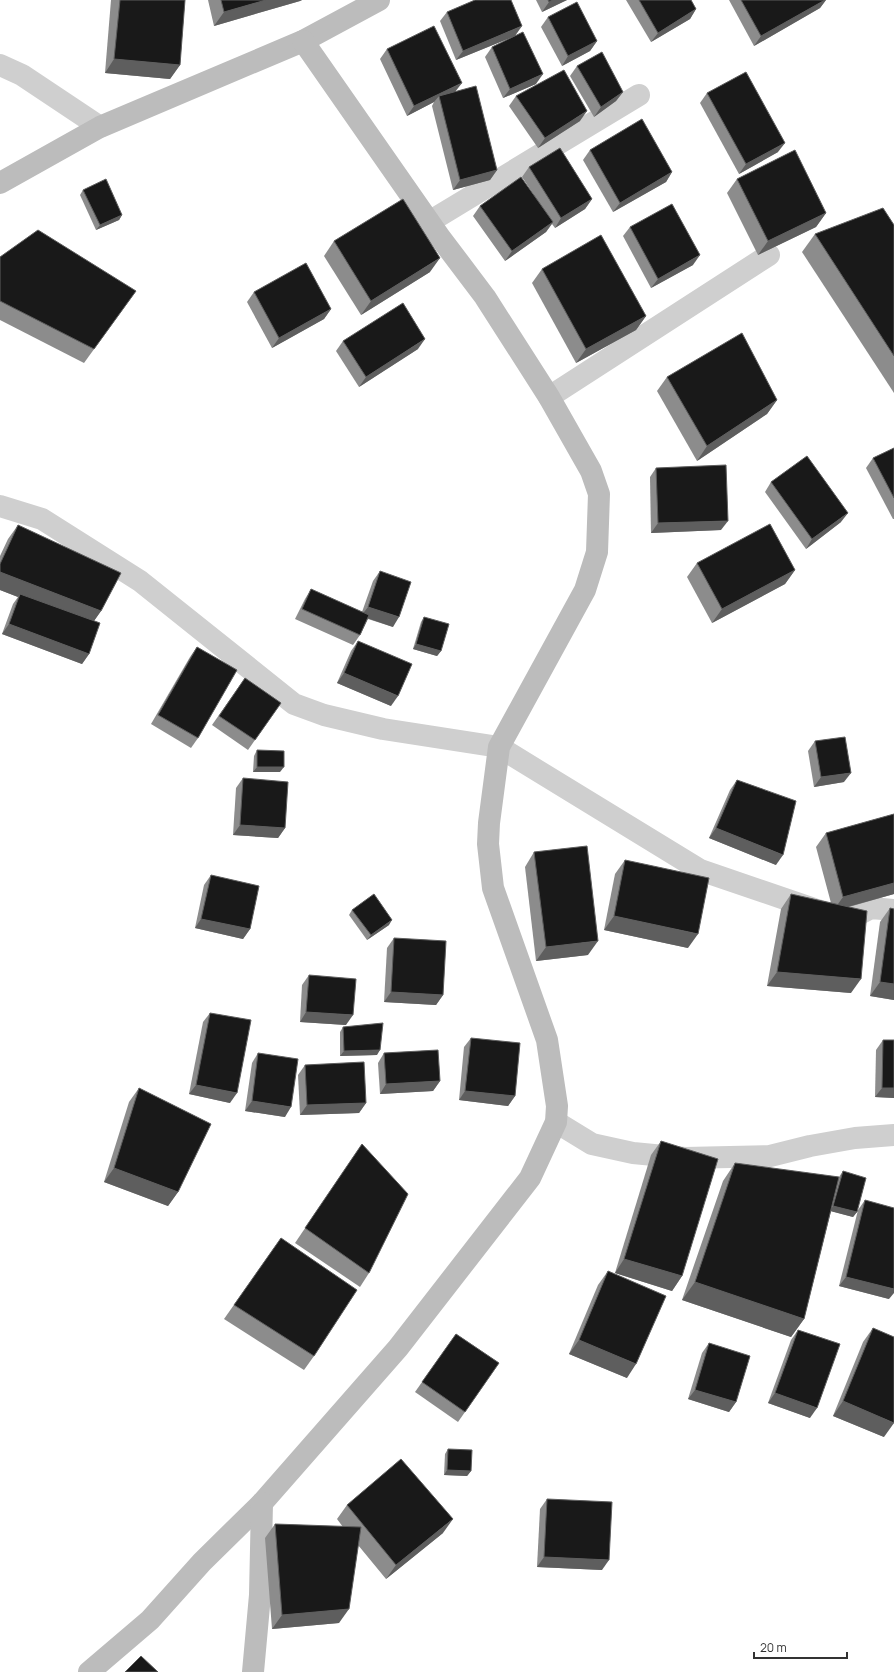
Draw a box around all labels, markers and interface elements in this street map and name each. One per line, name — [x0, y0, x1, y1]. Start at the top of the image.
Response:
scale bar — [754, 1634, 847, 1660]
text: 20 m — [760, 1639, 787, 1656]

